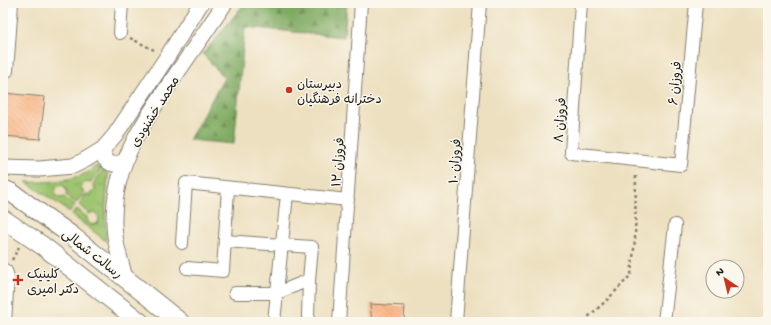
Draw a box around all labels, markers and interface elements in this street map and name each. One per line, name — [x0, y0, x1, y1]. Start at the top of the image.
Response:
street label: فروزان ۶ — [666, 60, 686, 106]
street label: محمد خشنودی — [128, 74, 184, 150]
place label: دبیرستان دخترانه فرهنگیان — [297, 78, 382, 108]
marker: دبیرستان دخترانه فرهنگیان — [284, 85, 294, 95]
street label: فروزان ۸ — [552, 97, 571, 143]
street label: فروزان ۱۲ — [330, 137, 349, 188]
street label: فروزان ۱۰ — [447, 138, 466, 184]
street label: رسالت شمالی — [58, 227, 125, 283]
north arrow — [705, 259, 745, 299]
text: N — [714, 265, 727, 279]
place label: کلینیک دکتر امیری — [27, 268, 79, 298]
marker: کلینیک دکتر امیری — [12, 274, 24, 286]

